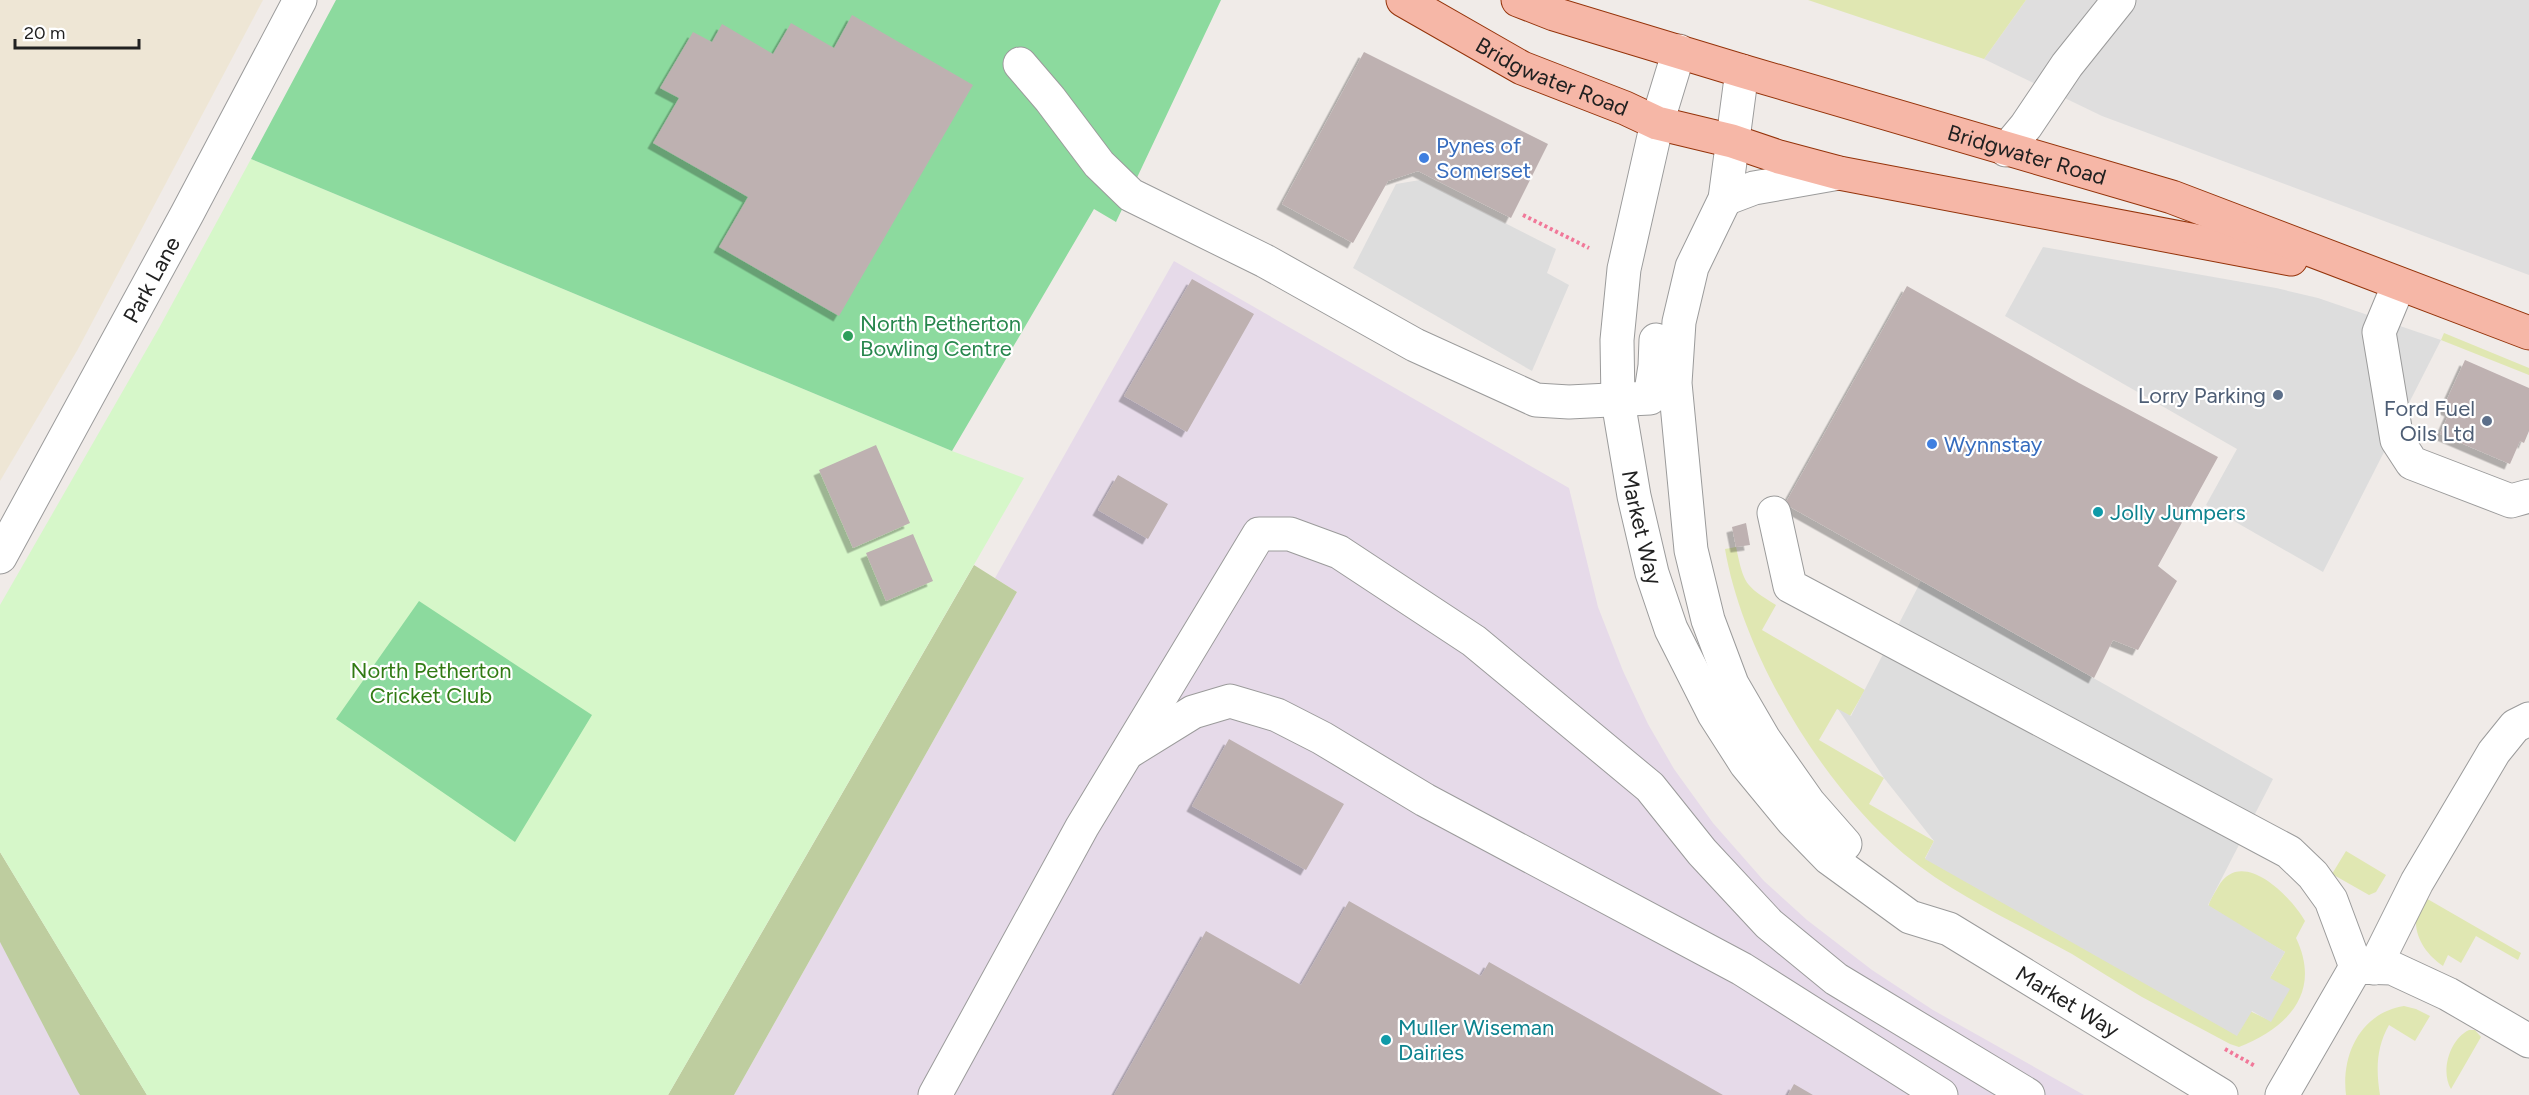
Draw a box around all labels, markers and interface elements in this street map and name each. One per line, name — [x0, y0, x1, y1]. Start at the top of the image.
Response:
scale bar — [15, 12, 140, 50]
text: 20 m — [24, 22, 65, 44]
street label: Bridgwater Road — [1471, 31, 1632, 121]
street label: Bridgwater Road — [1944, 118, 2109, 190]
place label: Pynes of Somerset — [1436, 132, 1531, 184]
marker: Pynes of Somerset — [1417, 151, 1431, 165]
street label: Park Lane — [117, 232, 186, 327]
place label: North Petherton Bowling Centre — [860, 310, 1021, 362]
marker: North Petherton Bowling Centre — [841, 329, 855, 343]
place label: Lorry Parking — [2138, 382, 2266, 409]
marker: Lorry Parking — [2271, 388, 2285, 402]
place label: Ford Fuel Oils Ltd — [2384, 395, 2475, 447]
marker: Ford Fuel Oils Ltd — [2480, 414, 2494, 428]
place label: Wynnstay — [1944, 431, 2043, 458]
marker: Wynnstay — [1925, 437, 1939, 451]
street label: Market Way — [1616, 468, 1669, 589]
place label: Jolly Jumpers — [2110, 499, 2246, 526]
marker: Jolly Jumpers — [2091, 505, 2105, 519]
park label: North Petherton Cricket Club — [350, 657, 512, 709]
street label: Market Way — [2011, 960, 2125, 1043]
place label: Muller Wiseman Dairies — [1398, 1014, 1554, 1066]
marker: Muller Wiseman Dairies — [1379, 1033, 1393, 1047]

